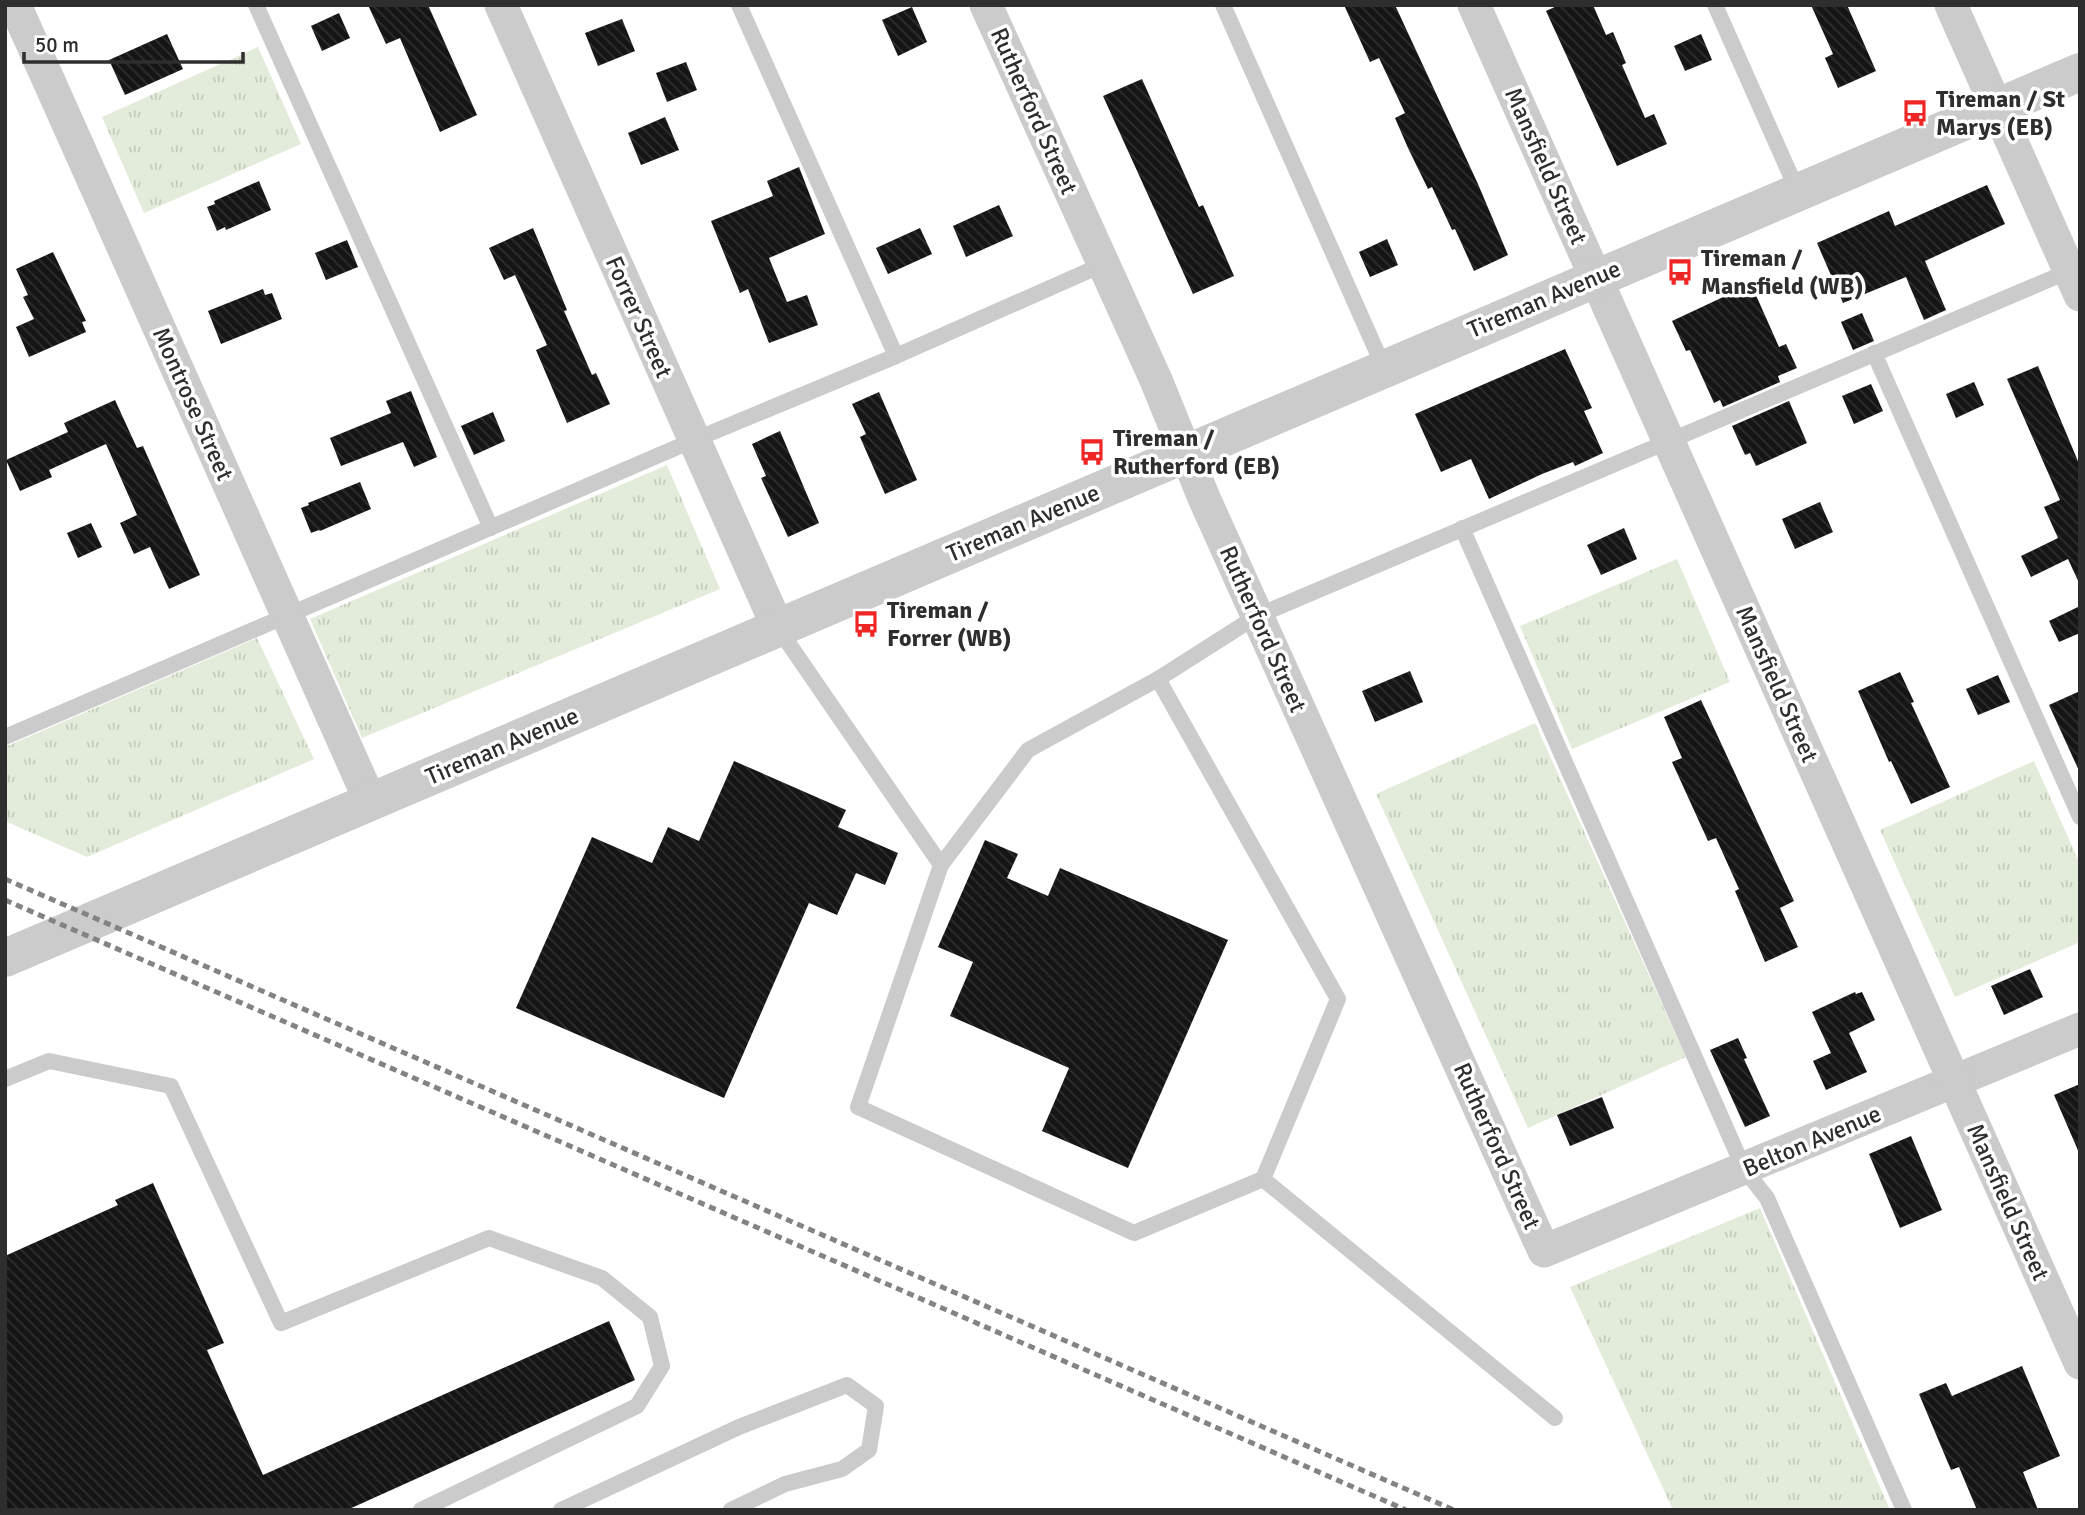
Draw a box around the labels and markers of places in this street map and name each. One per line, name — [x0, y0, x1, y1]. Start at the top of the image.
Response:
place label: Tireman / St Marys (EB) — [1936, 84, 2065, 142]
bus stop icon: Tireman / St Marys (EB) — [1900, 98, 1930, 128]
place label: Tireman / Mansfield (WB) — [1701, 243, 1864, 301]
bus stop icon: Tireman / Mansfield (WB) — [1665, 257, 1695, 287]
place label: Tireman / Rutherford (EB) — [1113, 423, 1280, 481]
bus stop icon: Tireman / Rutherford (EB) — [1077, 437, 1107, 467]
place label: Tireman / Forrer (WB) — [887, 595, 1011, 653]
bus stop icon: Tireman / Forrer (WB) — [851, 609, 881, 639]

